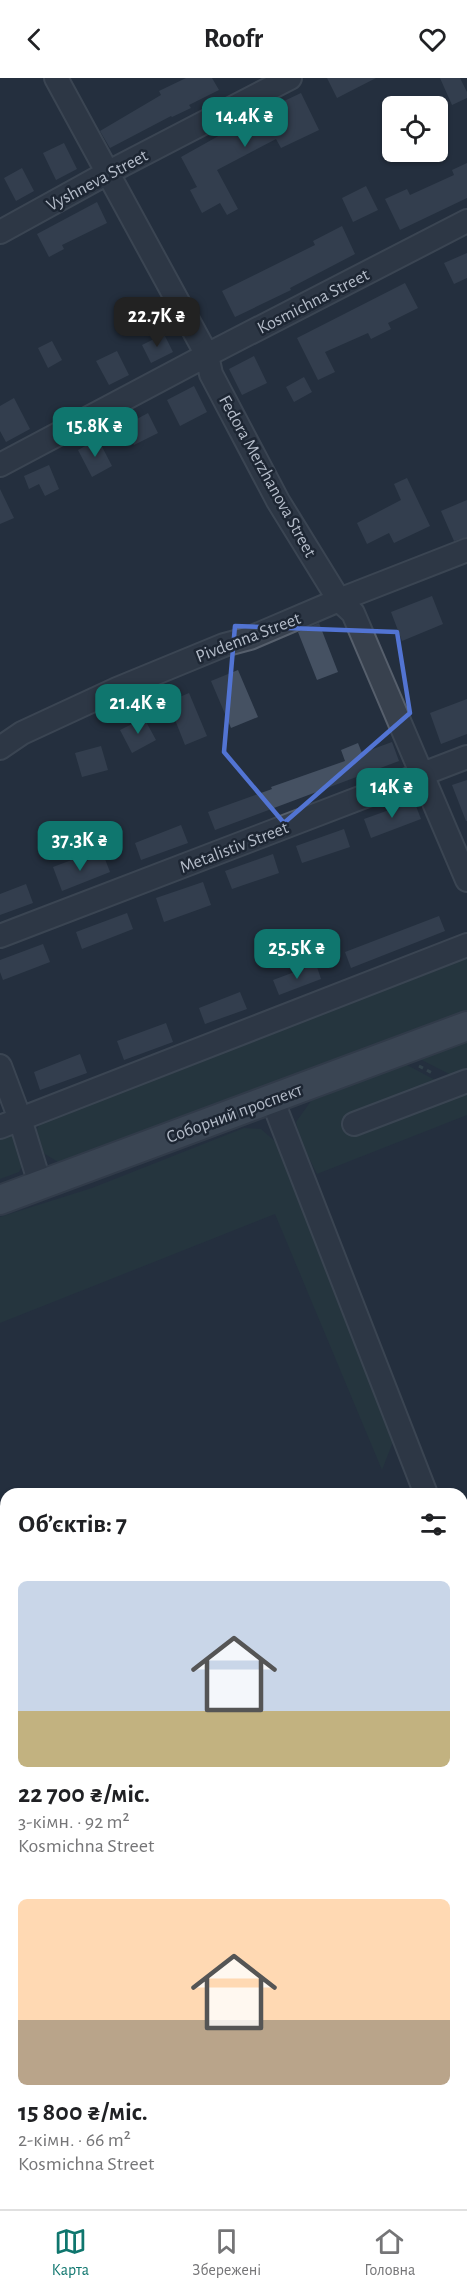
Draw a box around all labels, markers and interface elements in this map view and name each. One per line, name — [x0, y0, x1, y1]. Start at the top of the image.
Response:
icon: back — [18, 23, 51, 56]
icon: heart — [416, 23, 449, 56]
text: Roofr — [204, 25, 263, 52]
map controls — [382, 96, 448, 162]
button: locate — [382, 96, 448, 162]
pin: 14.4K ₴ — [190, 97, 300, 148]
text: 14.4K ₴ — [216, 106, 274, 126]
street label: Vyshneva Street — [44, 147, 151, 215]
street label: Kosmichna Street — [255, 266, 372, 338]
pin: 22.7K ₴ — [102, 297, 212, 348]
text: 22.7K ₴ — [128, 306, 186, 326]
street label: Fedora Merzhanova Street — [215, 392, 319, 561]
pin: 15.8K ₴ — [40, 407, 150, 458]
text: 15.8K ₴ — [67, 416, 123, 436]
street label: Pivdenna Street — [193, 610, 304, 666]
pin: 21.4K ₴ — [83, 684, 193, 735]
text: 21.4K ₴ — [109, 693, 167, 713]
pin: 14K ₴ — [350, 768, 434, 819]
text: 14K ₴ — [370, 777, 414, 797]
street label: Metalistiv Street — [178, 819, 291, 877]
pin: 37.3K ₴ — [25, 821, 135, 872]
text: 37.3K ₴ — [52, 830, 108, 850]
pin: 25.5K ₴ — [242, 929, 352, 980]
text: 25.5K ₴ — [268, 938, 326, 958]
street label: Соборний проспект — [164, 1080, 305, 1147]
icon: filters — [417, 1508, 450, 1541]
text: Об’єктів: 7 — [18, 1511, 127, 1537]
icon: home — [180, 1620, 288, 1728]
text: 22 700 ₴/міс. — [18, 1781, 150, 1807]
text: 3-кімн. · 92 m² — [18, 1812, 130, 1832]
text: Kosmichna Street — [18, 1836, 154, 1856]
icon: home — [180, 1938, 288, 2046]
text: 15 800 ₴/міс. — [18, 2099, 148, 2125]
text: 2-кімн. · 66 m² — [18, 2130, 131, 2150]
text: Kosmichna Street — [18, 2154, 154, 2174]
tab: Карта — [52, 2225, 89, 2280]
tab: Збережені — [192, 2225, 261, 2280]
tab: Головна — [364, 2225, 415, 2280]

